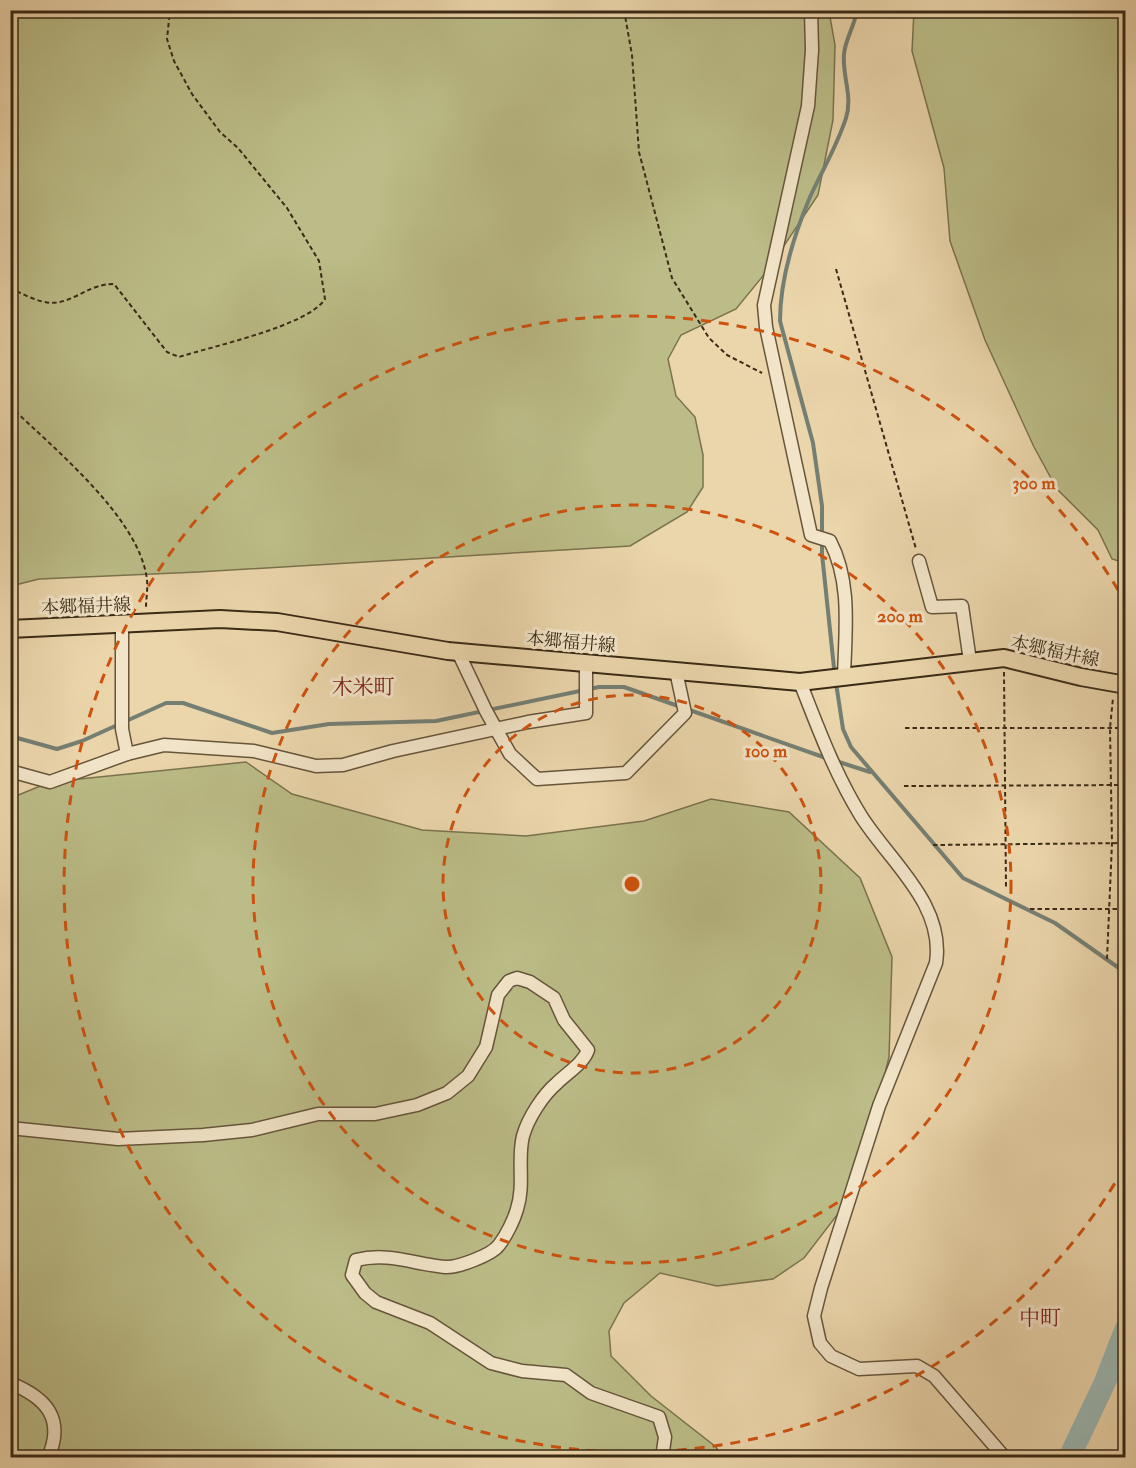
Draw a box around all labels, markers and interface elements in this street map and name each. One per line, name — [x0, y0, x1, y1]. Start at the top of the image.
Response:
text: 300 m — [1012, 472, 1057, 495]
street label: 本郷福井線 — [41, 593, 131, 620]
text: 200 m — [877, 605, 924, 628]
street label: 本郷福井線 — [525, 627, 617, 658]
street label: 本郷福井線 — [1008, 631, 1101, 672]
district label: 木米町 — [332, 674, 395, 701]
text: 100 m — [745, 740, 788, 763]
centre of rings — [622, 874, 642, 894]
district label: 中町 — [1019, 1305, 1061, 1332]

